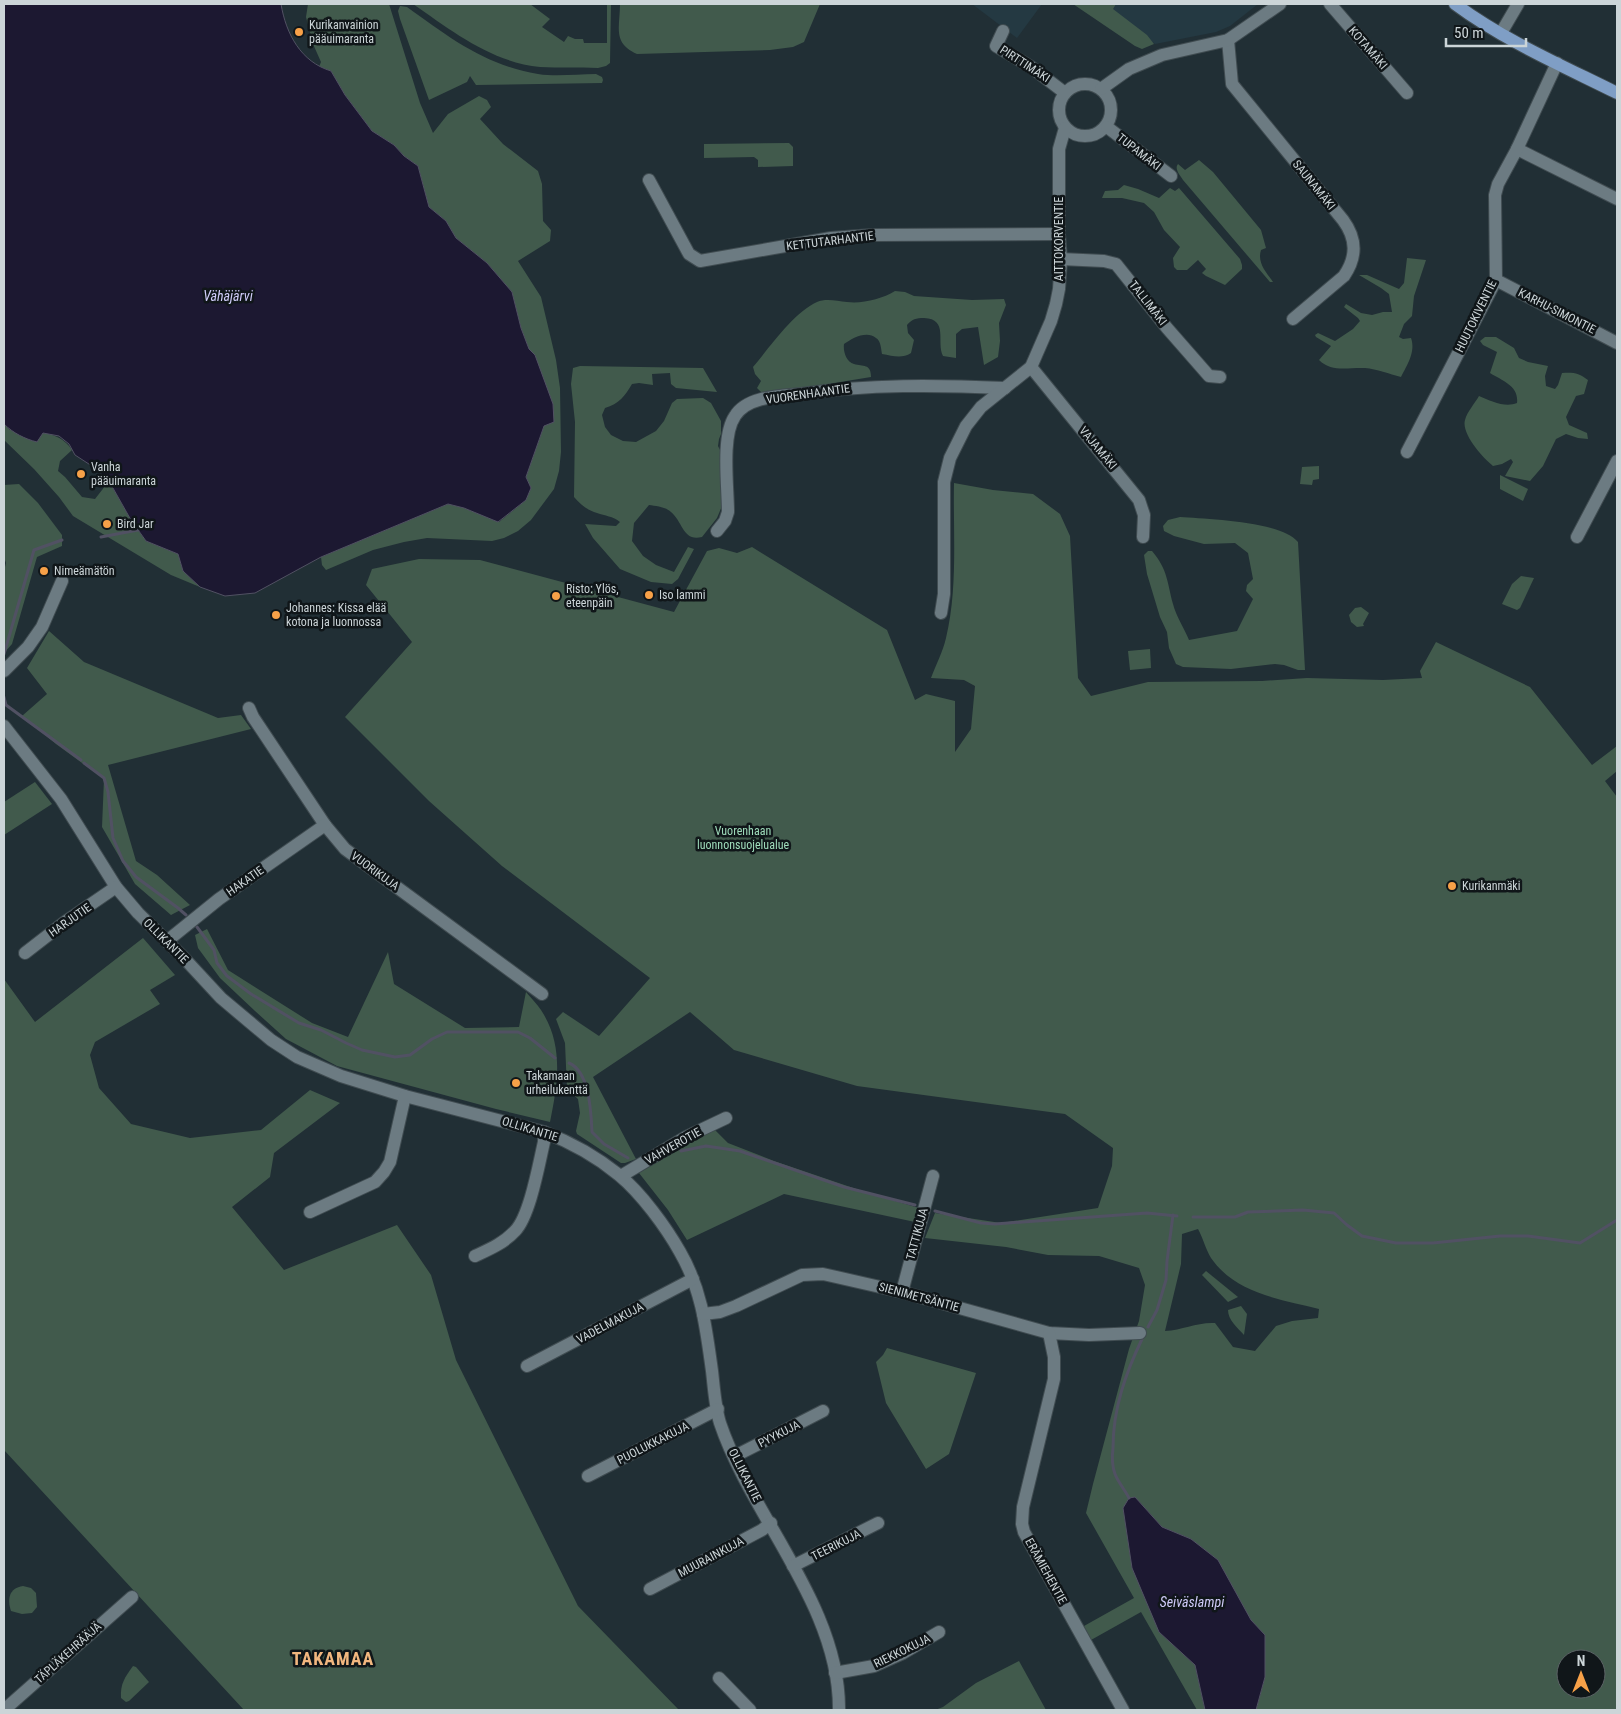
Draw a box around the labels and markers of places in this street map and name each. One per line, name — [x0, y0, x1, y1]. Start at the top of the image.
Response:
place label: Kurikanvainion pääuimaranta — [309, 18, 379, 46]
marker: Kurikanvainion pääuimaranta — [293, 26, 305, 38]
place label: Vanha pääuimaranta — [91, 460, 156, 488]
marker: Vanha pääuimaranta — [75, 468, 87, 480]
place label: Bird Jar — [117, 517, 154, 531]
marker: Bird Jar — [101, 518, 113, 530]
place label: Nimeämätön — [54, 564, 115, 578]
marker: Nimeämätön — [38, 565, 50, 577]
place label: Risto: Ylös, eteenpäin — [566, 582, 619, 610]
place label: Iso lammi — [659, 588, 706, 602]
marker: Iso lammi — [643, 589, 655, 601]
marker: Risto: Ylös, eteenpäin — [550, 590, 562, 602]
place label: Johannes: Kissa elää kotona ja luonnossa — [286, 601, 387, 629]
marker: Johannes: Kissa elää kotona ja luonnossa — [270, 609, 282, 621]
place label: Kurikanmäki — [1462, 879, 1521, 893]
marker: Kurikanmäki — [1446, 880, 1458, 892]
place label: Takamaan urheilukenttä — [526, 1069, 588, 1097]
marker: Takamaan urheilukenttä — [510, 1077, 522, 1089]

